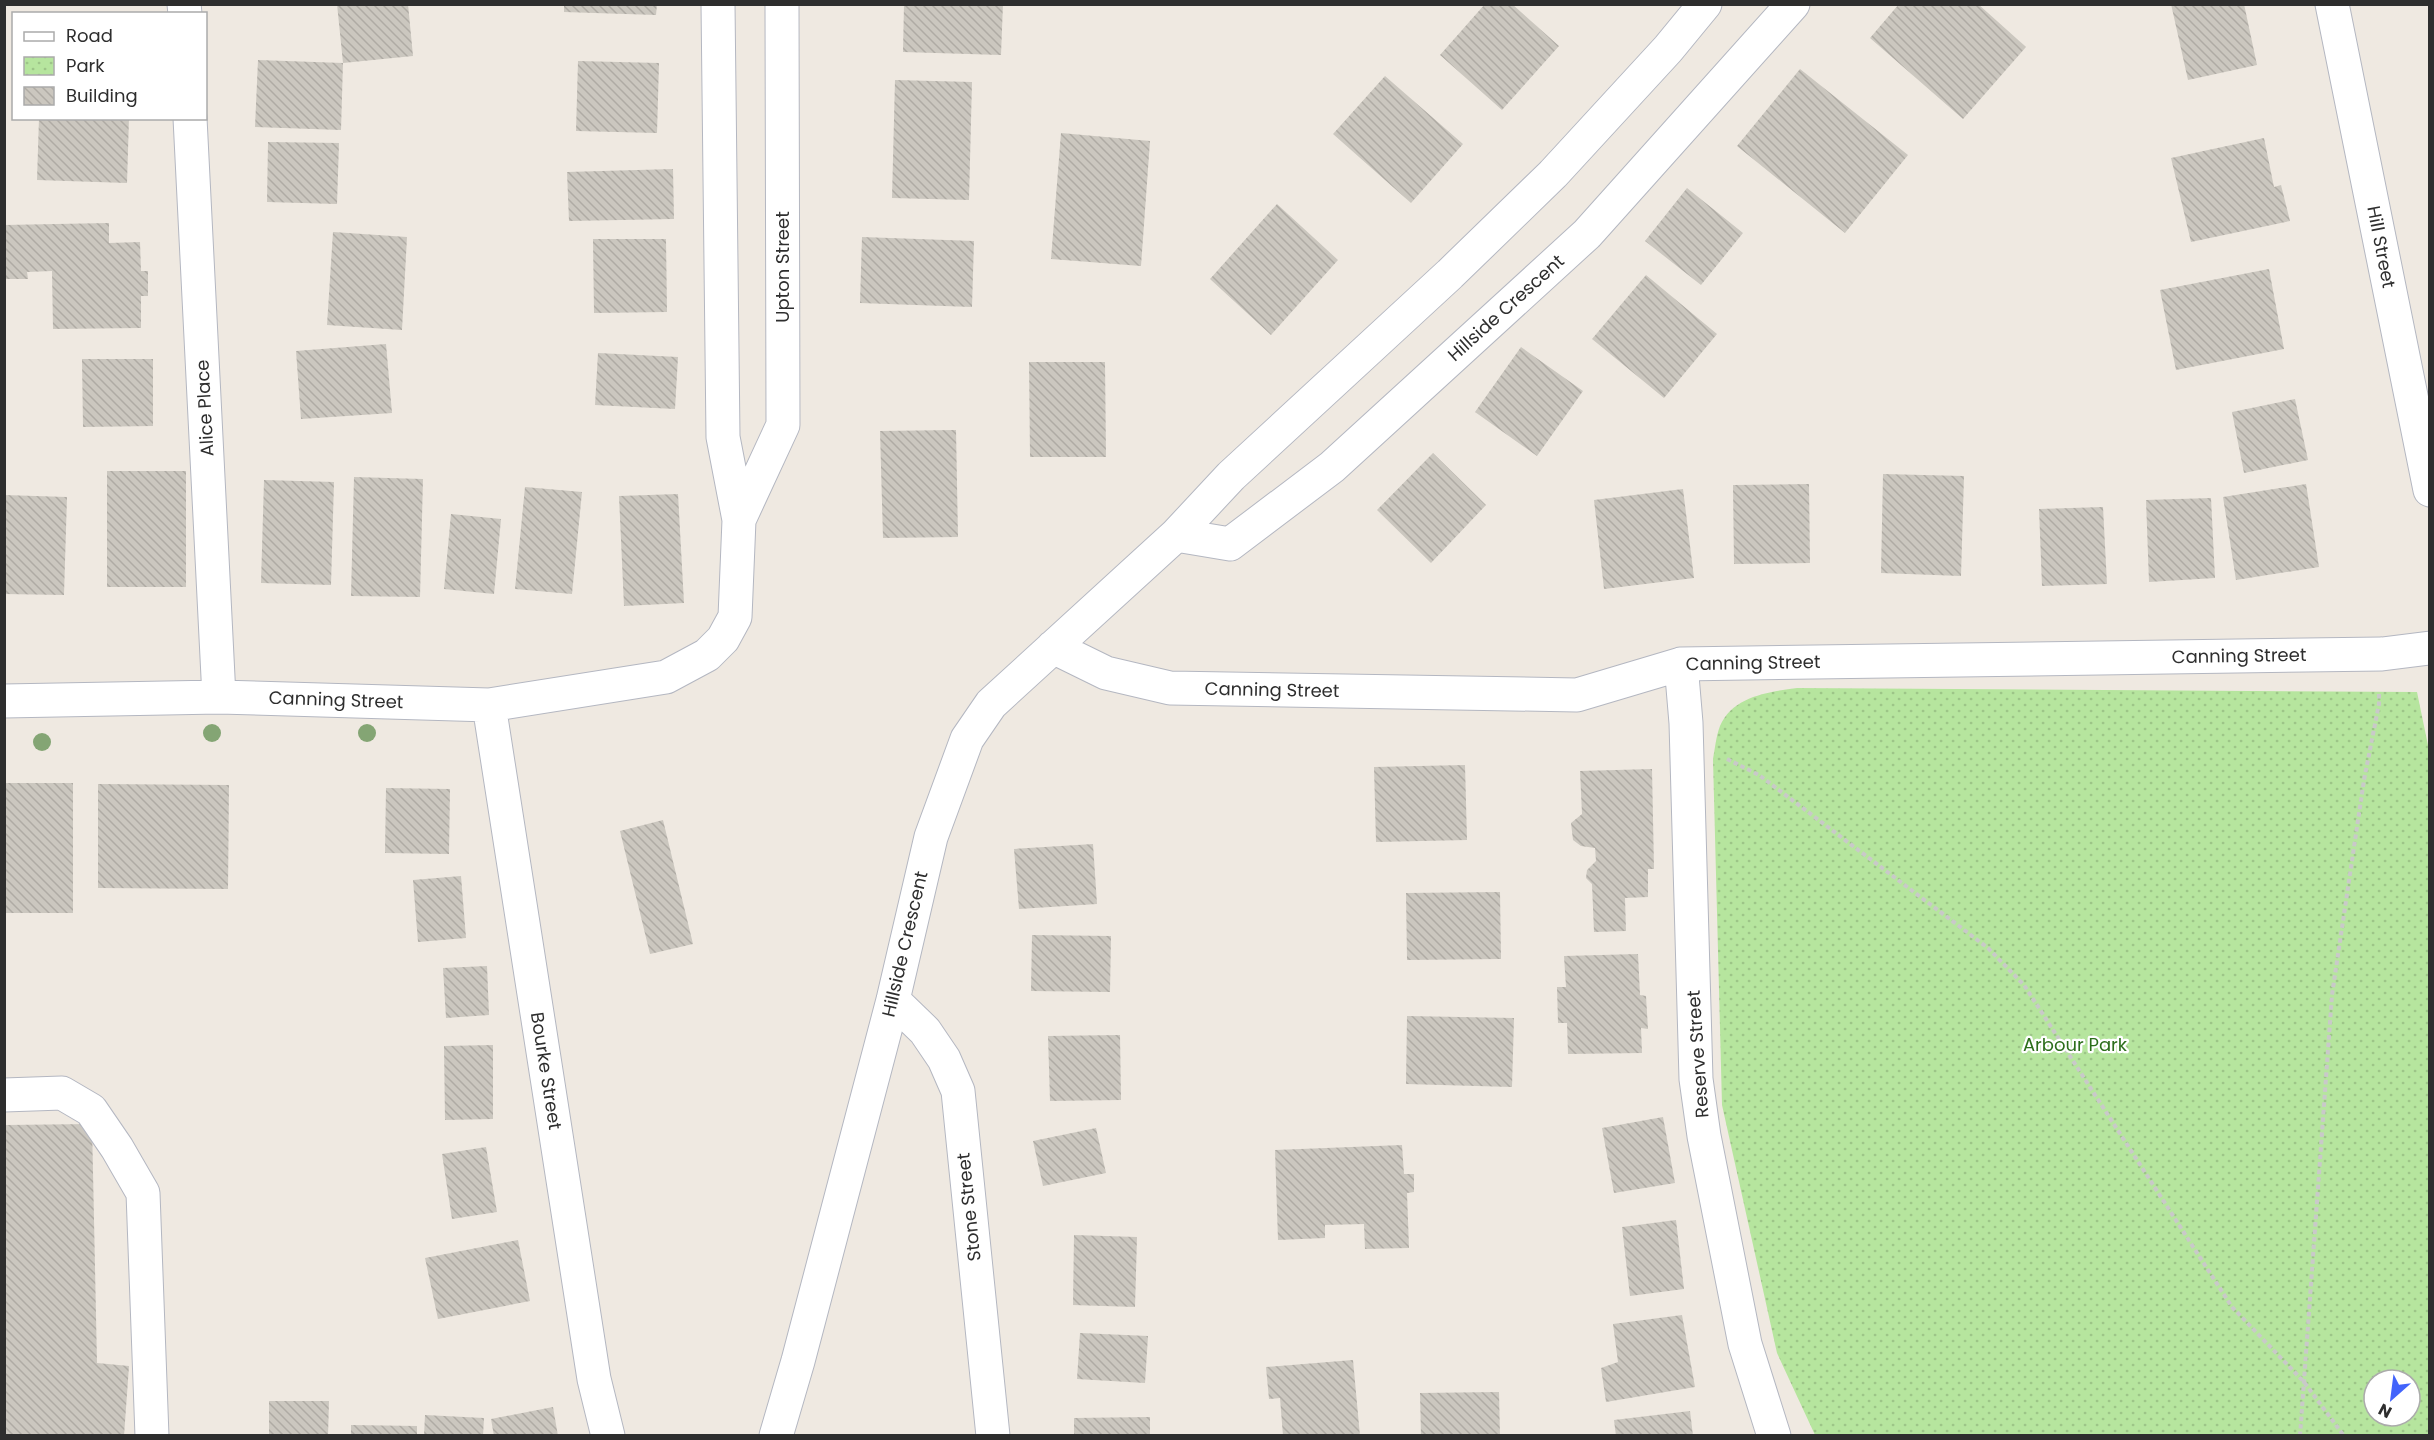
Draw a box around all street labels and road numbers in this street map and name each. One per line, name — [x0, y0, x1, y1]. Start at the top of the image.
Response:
street label: Hill Street — [2361, 204, 2402, 290]
street label: Upton Street — [770, 211, 795, 323]
street label: Hillside Crescent — [1442, 248, 1569, 367]
street label: Alice Place — [189, 359, 220, 457]
street label: Canning Street — [2171, 642, 2307, 669]
street label: Canning Street — [1685, 649, 1821, 676]
street label: Canning Street — [1204, 676, 1340, 703]
street label: Canning Street — [268, 685, 404, 714]
street label: Hillside Crescent — [876, 868, 933, 1019]
street label: Reserve Street — [1681, 989, 1714, 1119]
street label: Bourke Street — [525, 1010, 568, 1132]
street label: Stone Street — [950, 1152, 987, 1262]

